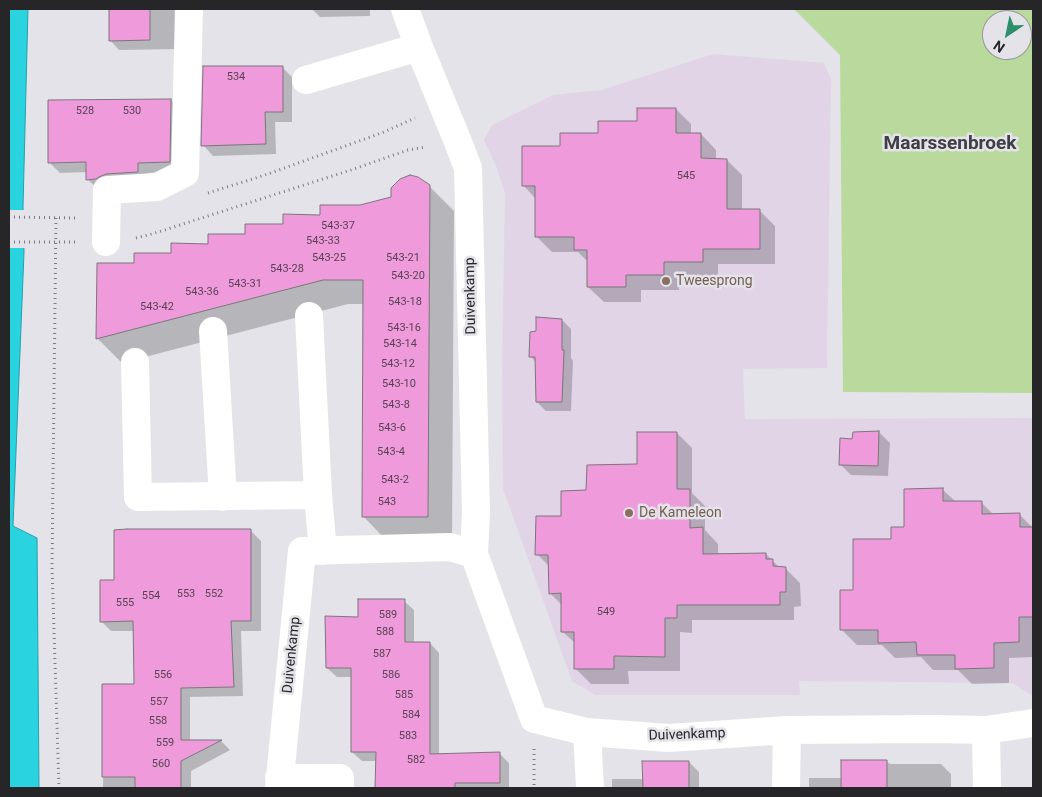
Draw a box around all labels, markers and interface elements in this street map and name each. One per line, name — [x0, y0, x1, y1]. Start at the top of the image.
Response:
north arrow — [982, 10, 1032, 60]
text: N — [991, 37, 1008, 56]
house number: 534 — [227, 70, 245, 84]
house number: 528 — [76, 104, 94, 118]
house number: 530 — [123, 104, 141, 118]
district label: Maarssenbroek — [884, 133, 1016, 155]
house number: 545 — [677, 169, 695, 183]
house number: 543-37 — [321, 219, 355, 233]
house number: 543-33 — [306, 234, 340, 248]
house number: 543-25 — [312, 251, 346, 265]
house number: 543-21 — [386, 251, 420, 265]
street label: Duivenkamp — [462, 257, 480, 335]
house number: 543-28 — [270, 262, 304, 276]
house number: 543-20 — [391, 269, 425, 283]
place label: Tweesprong — [676, 273, 753, 289]
marker: Tweesprong — [660, 275, 672, 287]
house number: 543-31 — [228, 277, 262, 291]
house number: 543-36 — [185, 285, 219, 299]
house number: 543-18 — [388, 295, 422, 309]
house number: 543-42 — [140, 300, 174, 314]
house number: 543-16 — [387, 321, 421, 335]
house number: 543-14 — [383, 337, 417, 351]
house number: 543-12 — [381, 357, 415, 371]
house number: 543-10 — [382, 377, 416, 391]
house number: 543-8 — [382, 398, 410, 412]
house number: 543-6 — [378, 421, 406, 435]
house number: 543-4 — [377, 445, 405, 459]
house number: 543-2 — [381, 473, 409, 487]
house number: 543 — [378, 495, 396, 509]
place label: De Kameleon — [639, 505, 722, 521]
marker: De Kameleon — [623, 507, 635, 519]
house number: 553 — [177, 587, 195, 601]
house number: 552 — [205, 587, 223, 601]
house number: 554 — [142, 589, 160, 603]
house number: 555 — [116, 596, 134, 610]
house number: 549 — [597, 605, 615, 619]
house number: 589 — [379, 608, 397, 622]
street label: Duivenkamp — [280, 616, 304, 694]
house number: 588 — [376, 625, 394, 639]
house number: 587 — [373, 647, 391, 661]
house number: 556 — [154, 668, 172, 682]
house number: 586 — [382, 668, 400, 682]
house number: 585 — [395, 688, 413, 702]
house number: 557 — [150, 695, 168, 709]
house number: 584 — [402, 708, 420, 722]
house number: 558 — [149, 714, 167, 728]
street label: Duivenkamp — [648, 725, 726, 745]
house number: 583 — [399, 729, 417, 743]
house number: 559 — [156, 736, 174, 750]
house number: 582 — [407, 753, 425, 767]
house number: 560 — [152, 757, 170, 771]

